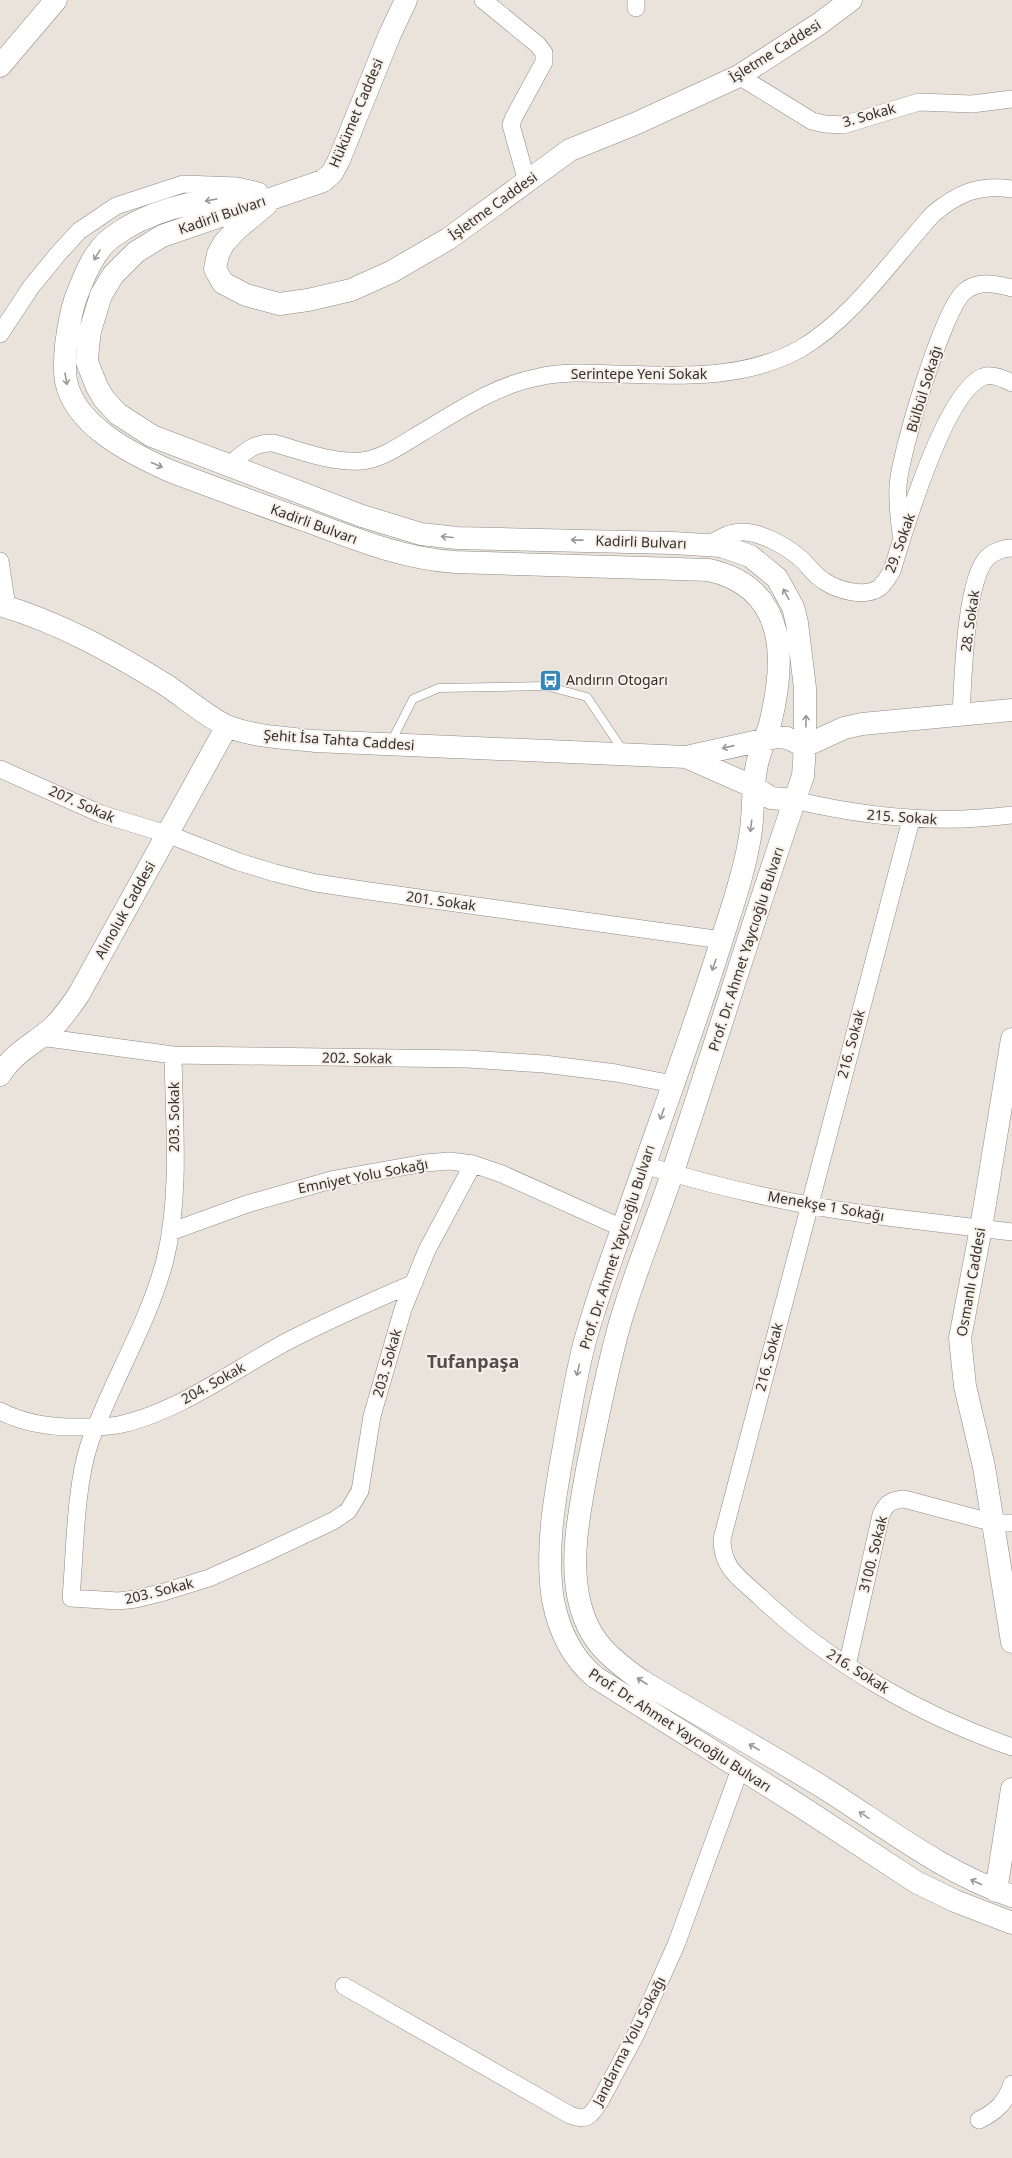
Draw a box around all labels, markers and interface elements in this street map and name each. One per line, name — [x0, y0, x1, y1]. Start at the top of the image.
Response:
street label: İşletme Caddesi — [725, 15, 824, 86]
street label: Hükümet Caddesi — [324, 55, 387, 170]
street label: 3. Sokak — [840, 98, 898, 131]
street label: İşletme Caddesi — [445, 167, 541, 244]
street label: Kadirli Bulvarı — [176, 191, 268, 238]
one-way arrow — [205, 196, 218, 204]
one-way arrow — [92, 249, 100, 261]
street label: Bülbül Sokağı — [901, 343, 946, 434]
street label: Serintepe Yeni Sokak — [571, 364, 708, 383]
one-way arrow — [63, 372, 71, 385]
one-way arrow — [150, 462, 162, 470]
street label: Kadirli Bulvarı — [268, 499, 360, 548]
street label: 29. Sokak — [880, 510, 919, 575]
street label: Kadirli Bulvarı — [595, 530, 687, 553]
one-way arrow — [441, 534, 454, 541]
one-way arrow — [571, 536, 584, 544]
one-way arrow — [782, 588, 790, 600]
street label: 28. Sokak — [956, 588, 983, 653]
bus stop icon: Andırın Otogarı — [537, 667, 563, 693]
place label: Andırın Otogarı — [566, 670, 668, 689]
one-way arrow — [802, 715, 809, 728]
street label: Şehit İsa Tahta Caddesi — [263, 725, 415, 754]
one-way arrow — [721, 744, 734, 752]
street label: 207. Sokak — [46, 781, 119, 827]
street label: 215. Sokak — [866, 805, 938, 828]
one-way arrow — [747, 819, 755, 832]
street label: Prof. Dr. Ahmet Yaycıoğlu Bulvarı — [703, 844, 788, 1054]
street label: Alınoluk Caddesi — [90, 858, 159, 962]
street label: 201. Sokak — [405, 886, 478, 915]
one-way arrow — [709, 958, 717, 970]
street label: 216. Sokak — [832, 1007, 869, 1080]
street label: 202. Sokak — [322, 1047, 393, 1068]
street label: 203. Sokak — [164, 1081, 183, 1152]
one-way arrow — [658, 1108, 666, 1120]
street label: Prof. Dr. Ahmet Yaycıoğlu Bulvarı — [574, 1142, 659, 1352]
street label: Emniyet Yolu Sokağı — [296, 1154, 430, 1197]
street label: Menekşe 1 Sokağı — [766, 1186, 886, 1225]
street label: Osmanlı Caddesi — [952, 1226, 989, 1338]
street label: 216. Sokak — [750, 1320, 787, 1393]
street label: 203. Sokak — [368, 1326, 405, 1399]
district label: Tufanpaşa — [427, 1349, 519, 1373]
street label: 204. Sokak — [177, 1357, 249, 1408]
one-way arrow — [574, 1364, 581, 1377]
street label: 3100. Sokak — [854, 1513, 891, 1594]
street label: 203. Sokak — [122, 1573, 196, 1608]
street label: 216. Sokak — [823, 1644, 894, 1698]
street label: Prof. Dr. Ahmet Yaycıoğlu Bulvarı — [585, 1663, 775, 1796]
one-way arrow — [636, 1676, 648, 1684]
one-way arrow — [748, 1743, 760, 1751]
one-way arrow — [859, 1811, 870, 1819]
one-way arrow — [970, 1878, 982, 1885]
street label: Jandarma Yolu Sokağı — [587, 1973, 669, 2110]

